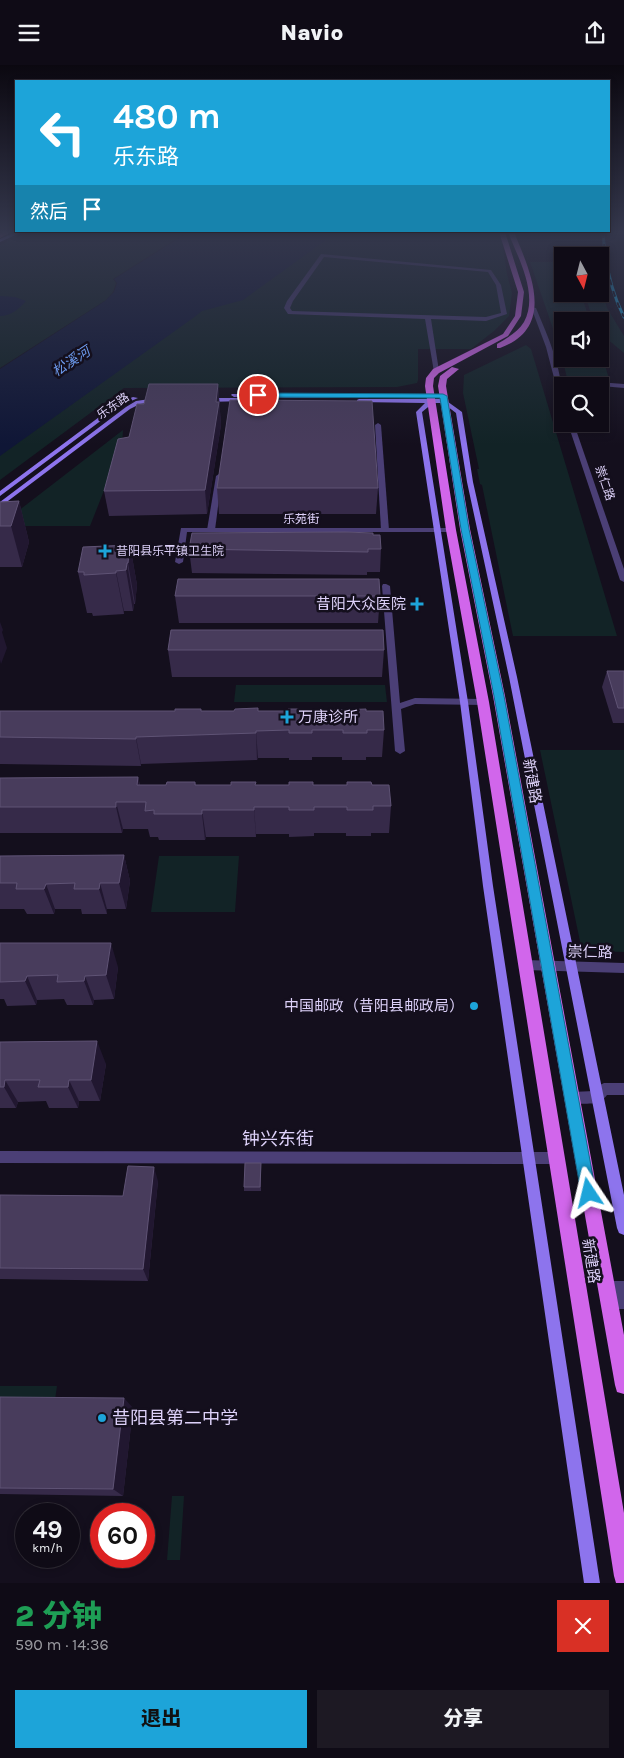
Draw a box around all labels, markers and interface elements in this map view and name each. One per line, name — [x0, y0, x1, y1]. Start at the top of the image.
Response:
icon: menu — [15, 19, 43, 47]
icon: share — [581, 19, 609, 47]
text: Navio — [281, 20, 343, 46]
text: 480 m — [113, 96, 221, 137]
icon: left — [30, 100, 95, 165]
text: 乐东路 — [113, 144, 179, 170]
icon: arrive — [78, 195, 106, 223]
text: 然后 — [30, 201, 68, 223]
north arrow — [554, 247, 609, 303]
map controls — [554, 247, 609, 432]
button: sound — [554, 312, 609, 367]
water label: 松溪河 — [49, 341, 96, 380]
pin — [237, 374, 279, 416]
button: search — [554, 377, 609, 432]
icon: arrive — [244, 381, 272, 409]
street label: 乐东路 — [94, 390, 132, 422]
street label: 崇仁路 — [593, 464, 617, 502]
street label: 乐苑街 — [283, 512, 319, 526]
marker: 昔阳县乐平镇卫生院 — [98, 544, 112, 558]
place label: 昔阳县乐平镇卫生院 — [116, 544, 224, 558]
place label: 昔阳大众医院 — [316, 595, 406, 613]
marker: 昔阳大众医院 — [410, 597, 424, 611]
place label: 万康诊所 — [298, 708, 358, 726]
marker: 万康诊所 — [280, 710, 294, 724]
street label: 新建路 — [519, 757, 545, 805]
street label: 崇仁路 — [567, 943, 613, 961]
place label: 中国邮政（昔阳县邮政局） — [284, 997, 464, 1015]
marker: 中国邮政（昔阳县邮政局） — [468, 1000, 480, 1012]
street label: 钟兴东街 — [242, 1128, 314, 1150]
position arrow — [562, 1166, 614, 1218]
street label: 新建路 — [579, 1237, 603, 1285]
place label: 昔阳县第二中学 — [112, 1407, 238, 1429]
marker: 昔阳县第二中学 — [96, 1412, 108, 1424]
speed limit sign: 60 — [90, 1503, 155, 1568]
text: 49 — [32, 1515, 63, 1544]
text: km/h — [32, 1541, 63, 1555]
text: 2 分钟 — [15, 1598, 102, 1634]
button: close — [557, 1600, 609, 1652]
text: 590 m · 14:36 — [15, 1635, 109, 1654]
button: 退出 — [15, 1690, 307, 1748]
button: 分享 — [317, 1690, 609, 1748]

